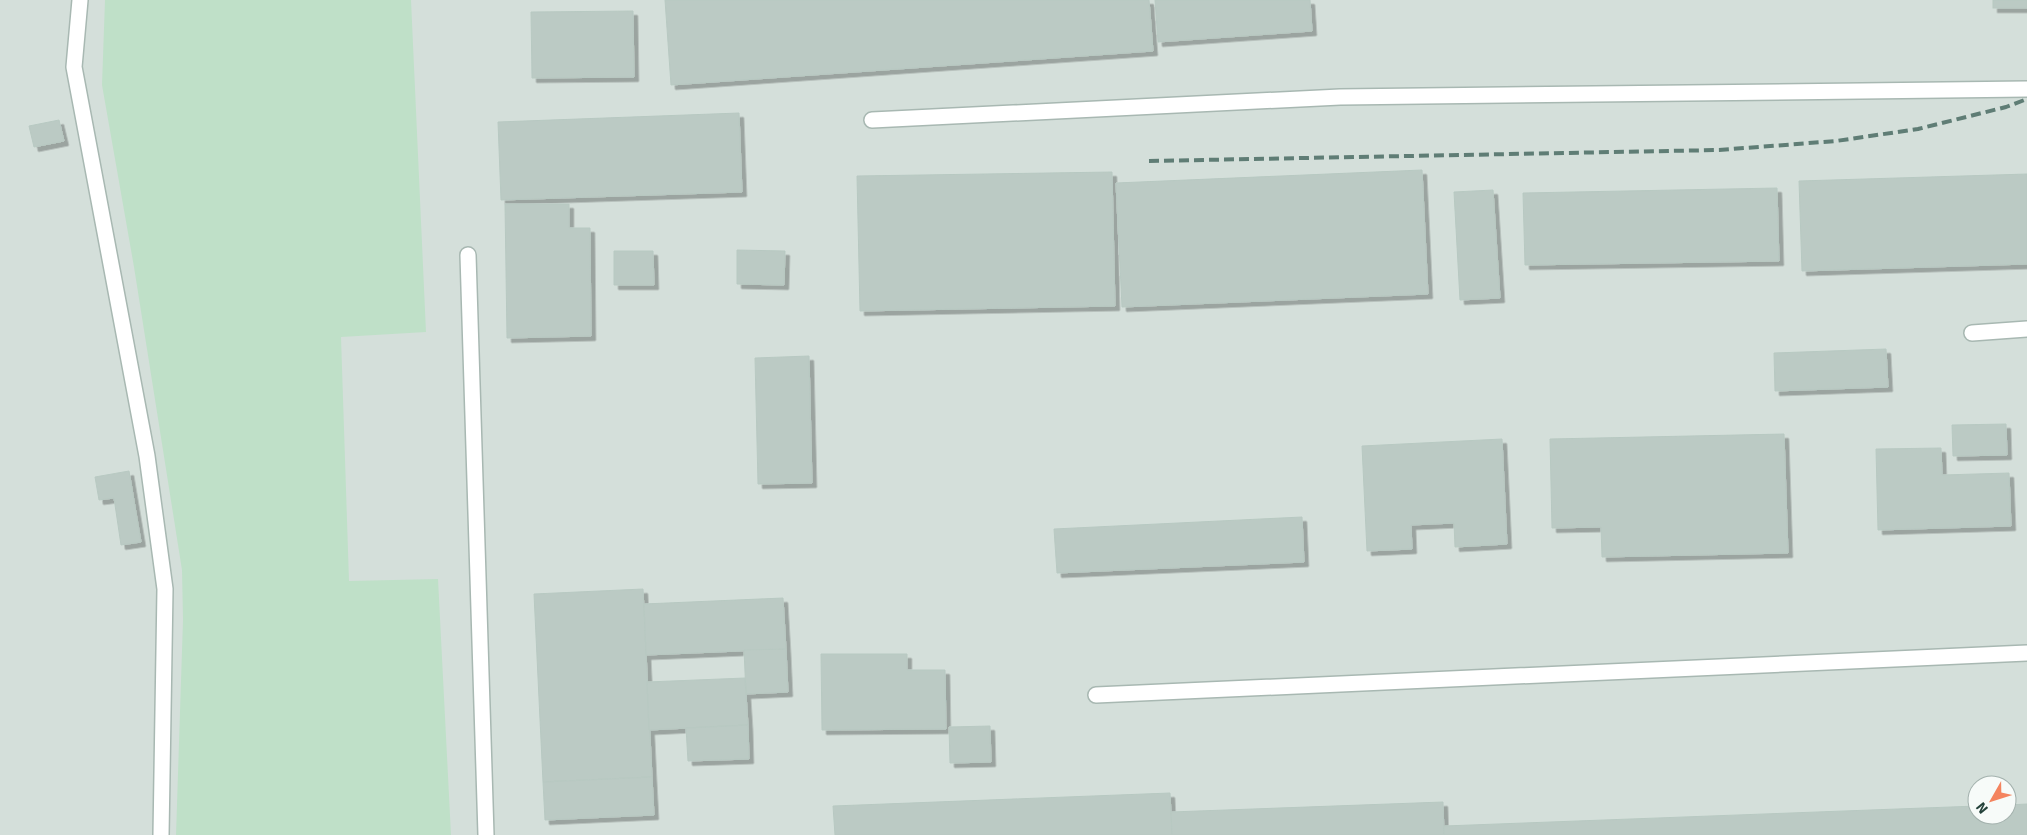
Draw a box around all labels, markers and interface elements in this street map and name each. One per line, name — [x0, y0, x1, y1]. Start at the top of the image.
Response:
north arrow — [1967, 775, 2017, 825]
text: N — [1973, 799, 1992, 817]

